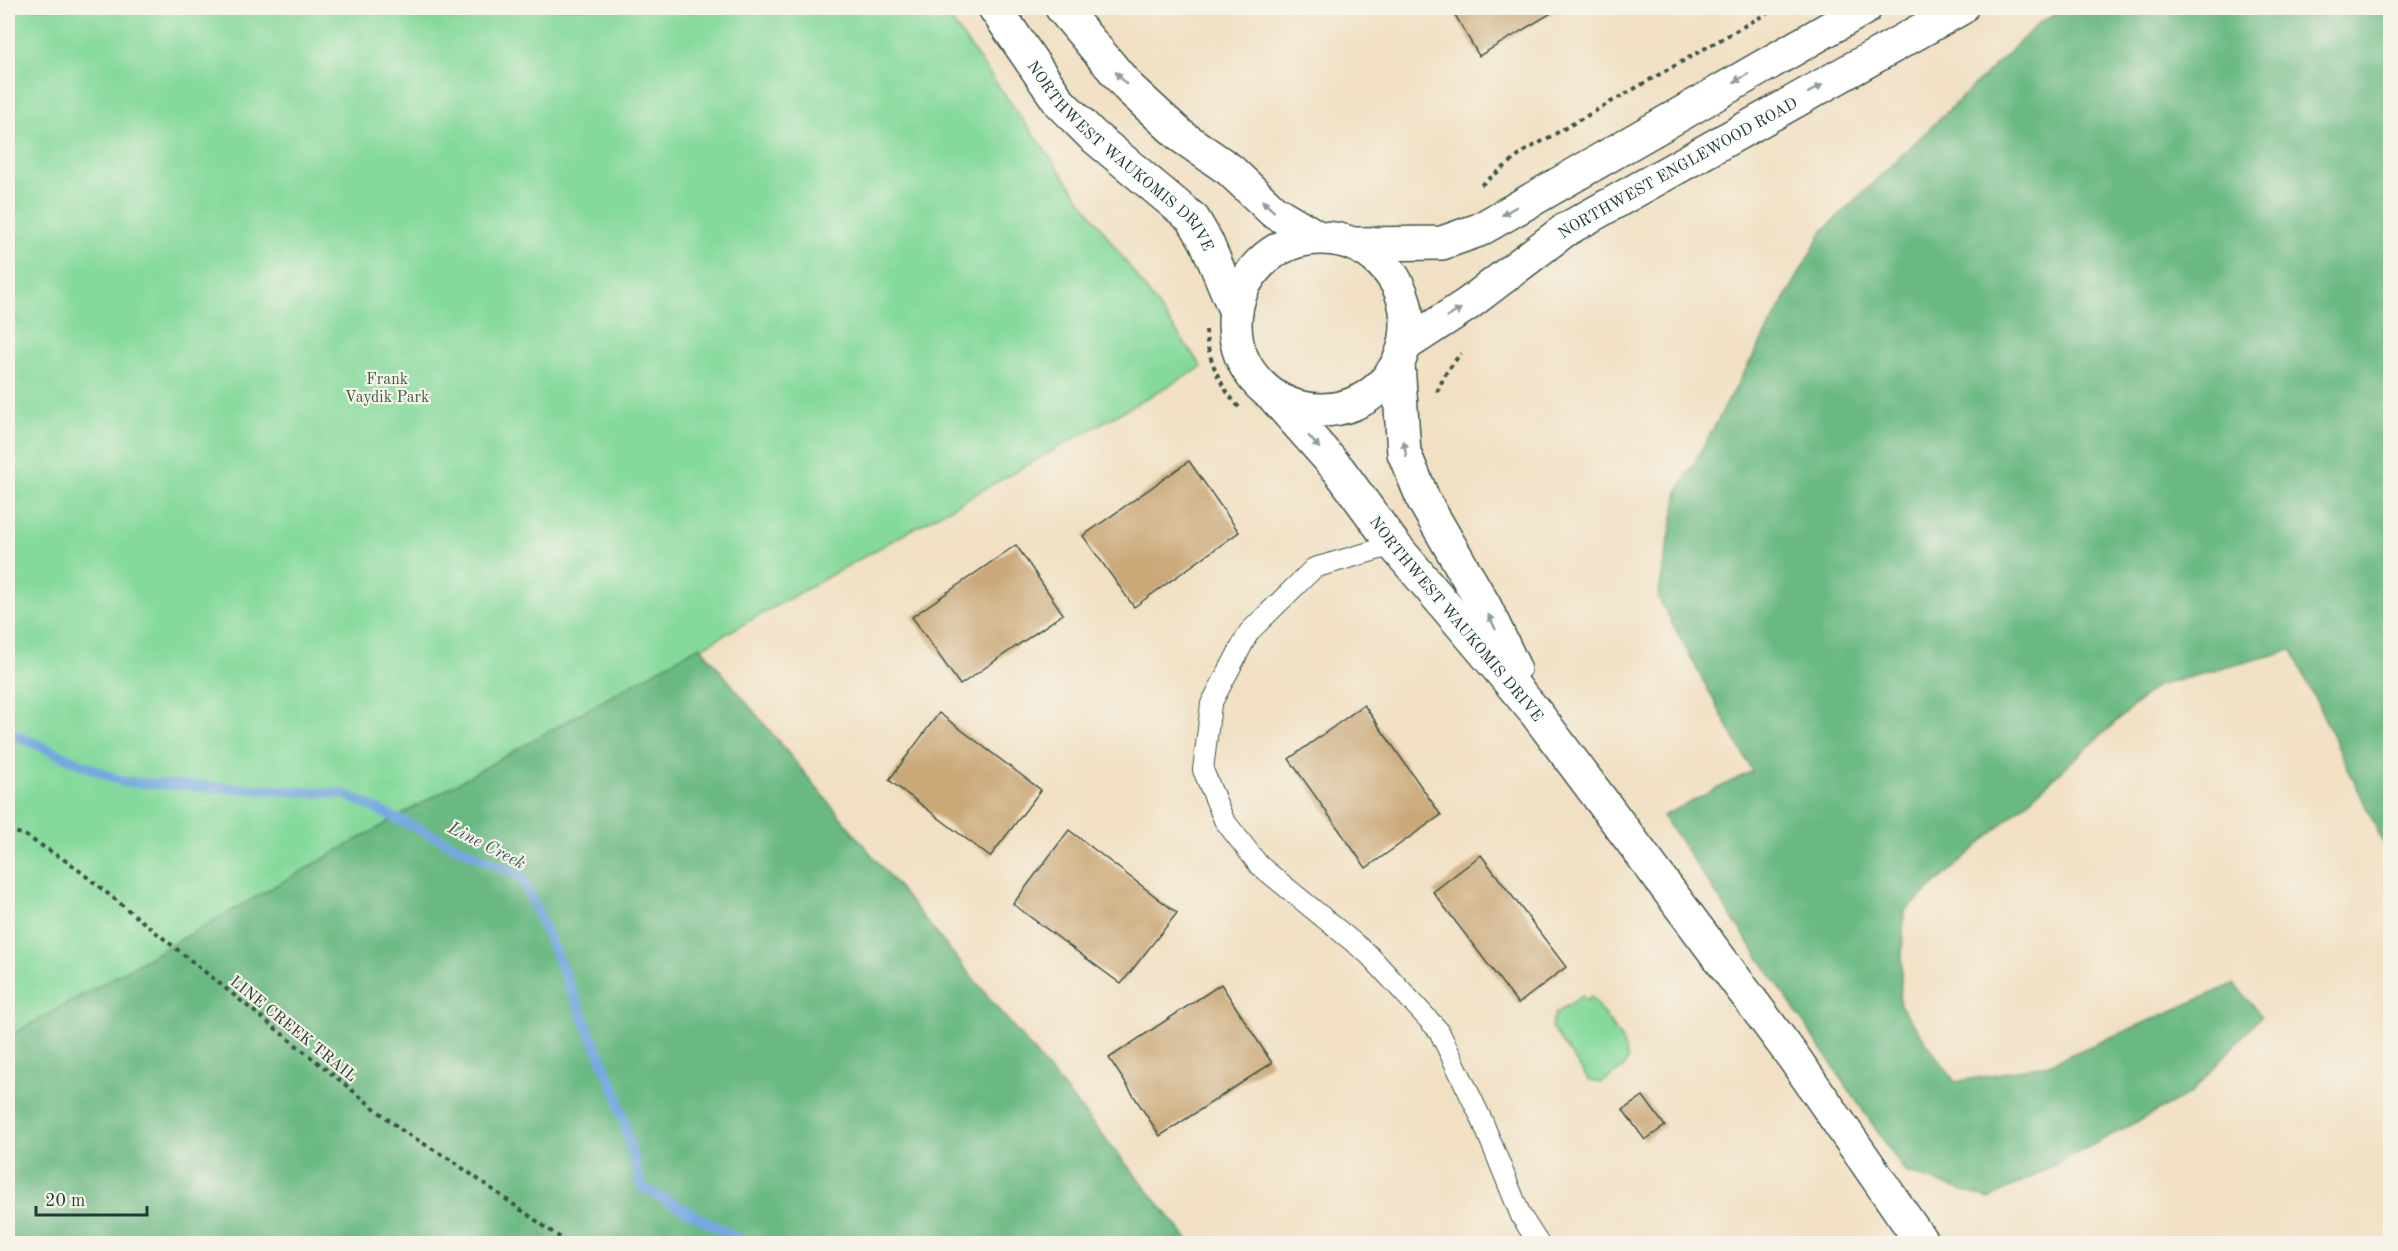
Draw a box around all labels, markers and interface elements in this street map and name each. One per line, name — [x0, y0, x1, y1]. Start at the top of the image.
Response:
street label: NORTHWEST WAUKOMIS DRIVE — [1024, 58, 1215, 254]
one-way arrow — [1115, 71, 1128, 86]
one-way arrow — [1732, 73, 1749, 83]
one-way arrow — [1807, 84, 1824, 94]
street label: NORTHWEST ENGLEWOOD ROAD — [1556, 95, 1801, 242]
one-way arrow — [1260, 199, 1275, 213]
one-way arrow — [1501, 206, 1517, 217]
one-way arrow — [1446, 308, 1462, 319]
park label: Frank Vaydik Park — [345, 372, 429, 406]
one-way arrow — [1307, 434, 1320, 449]
one-way arrow — [1400, 439, 1409, 458]
street label: NORTHWEST WAUKOMIS DRIVE — [1366, 514, 1545, 725]
one-way arrow — [1487, 614, 1497, 631]
water label: Line Creek — [444, 818, 528, 873]
street label: LINE CREEK TRAIL — [226, 974, 359, 1085]
scale bar — [36, 1179, 147, 1217]
text: 20 m — [45, 1192, 85, 1210]

